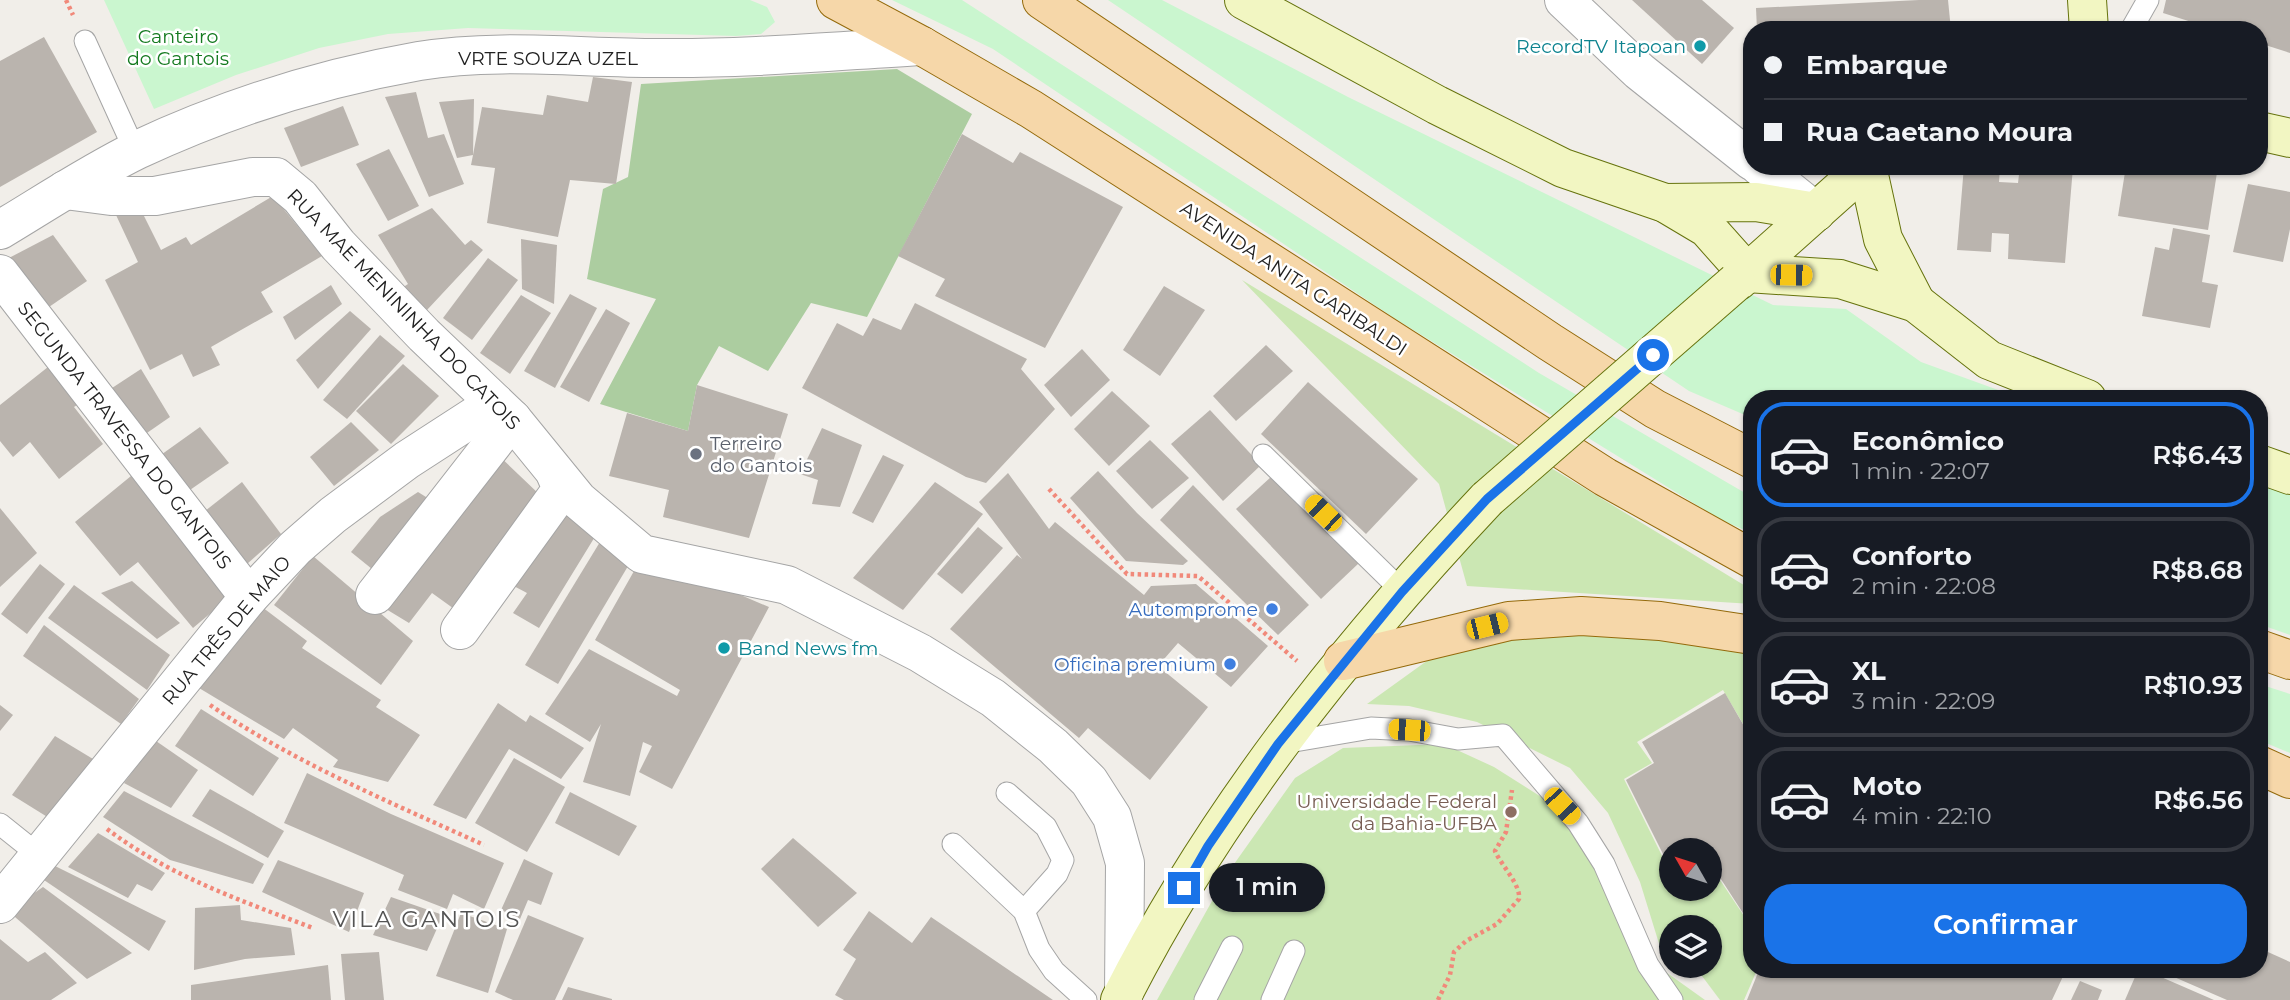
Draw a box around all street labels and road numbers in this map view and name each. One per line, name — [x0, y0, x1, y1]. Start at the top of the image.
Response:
street label: VRTE SOUZA UZEL — [458, 47, 639, 70]
street label: RUA MAE MENININHA DO CATOIS — [282, 184, 525, 435]
street label: AVENIDA ANITA GARIBALDI — [1176, 196, 1411, 360]
street label: SEGUNDA TRAVESSA DO GANTOIS — [13, 297, 236, 574]
street label: RUA TRÊS DE MAIO — [157, 551, 296, 710]

